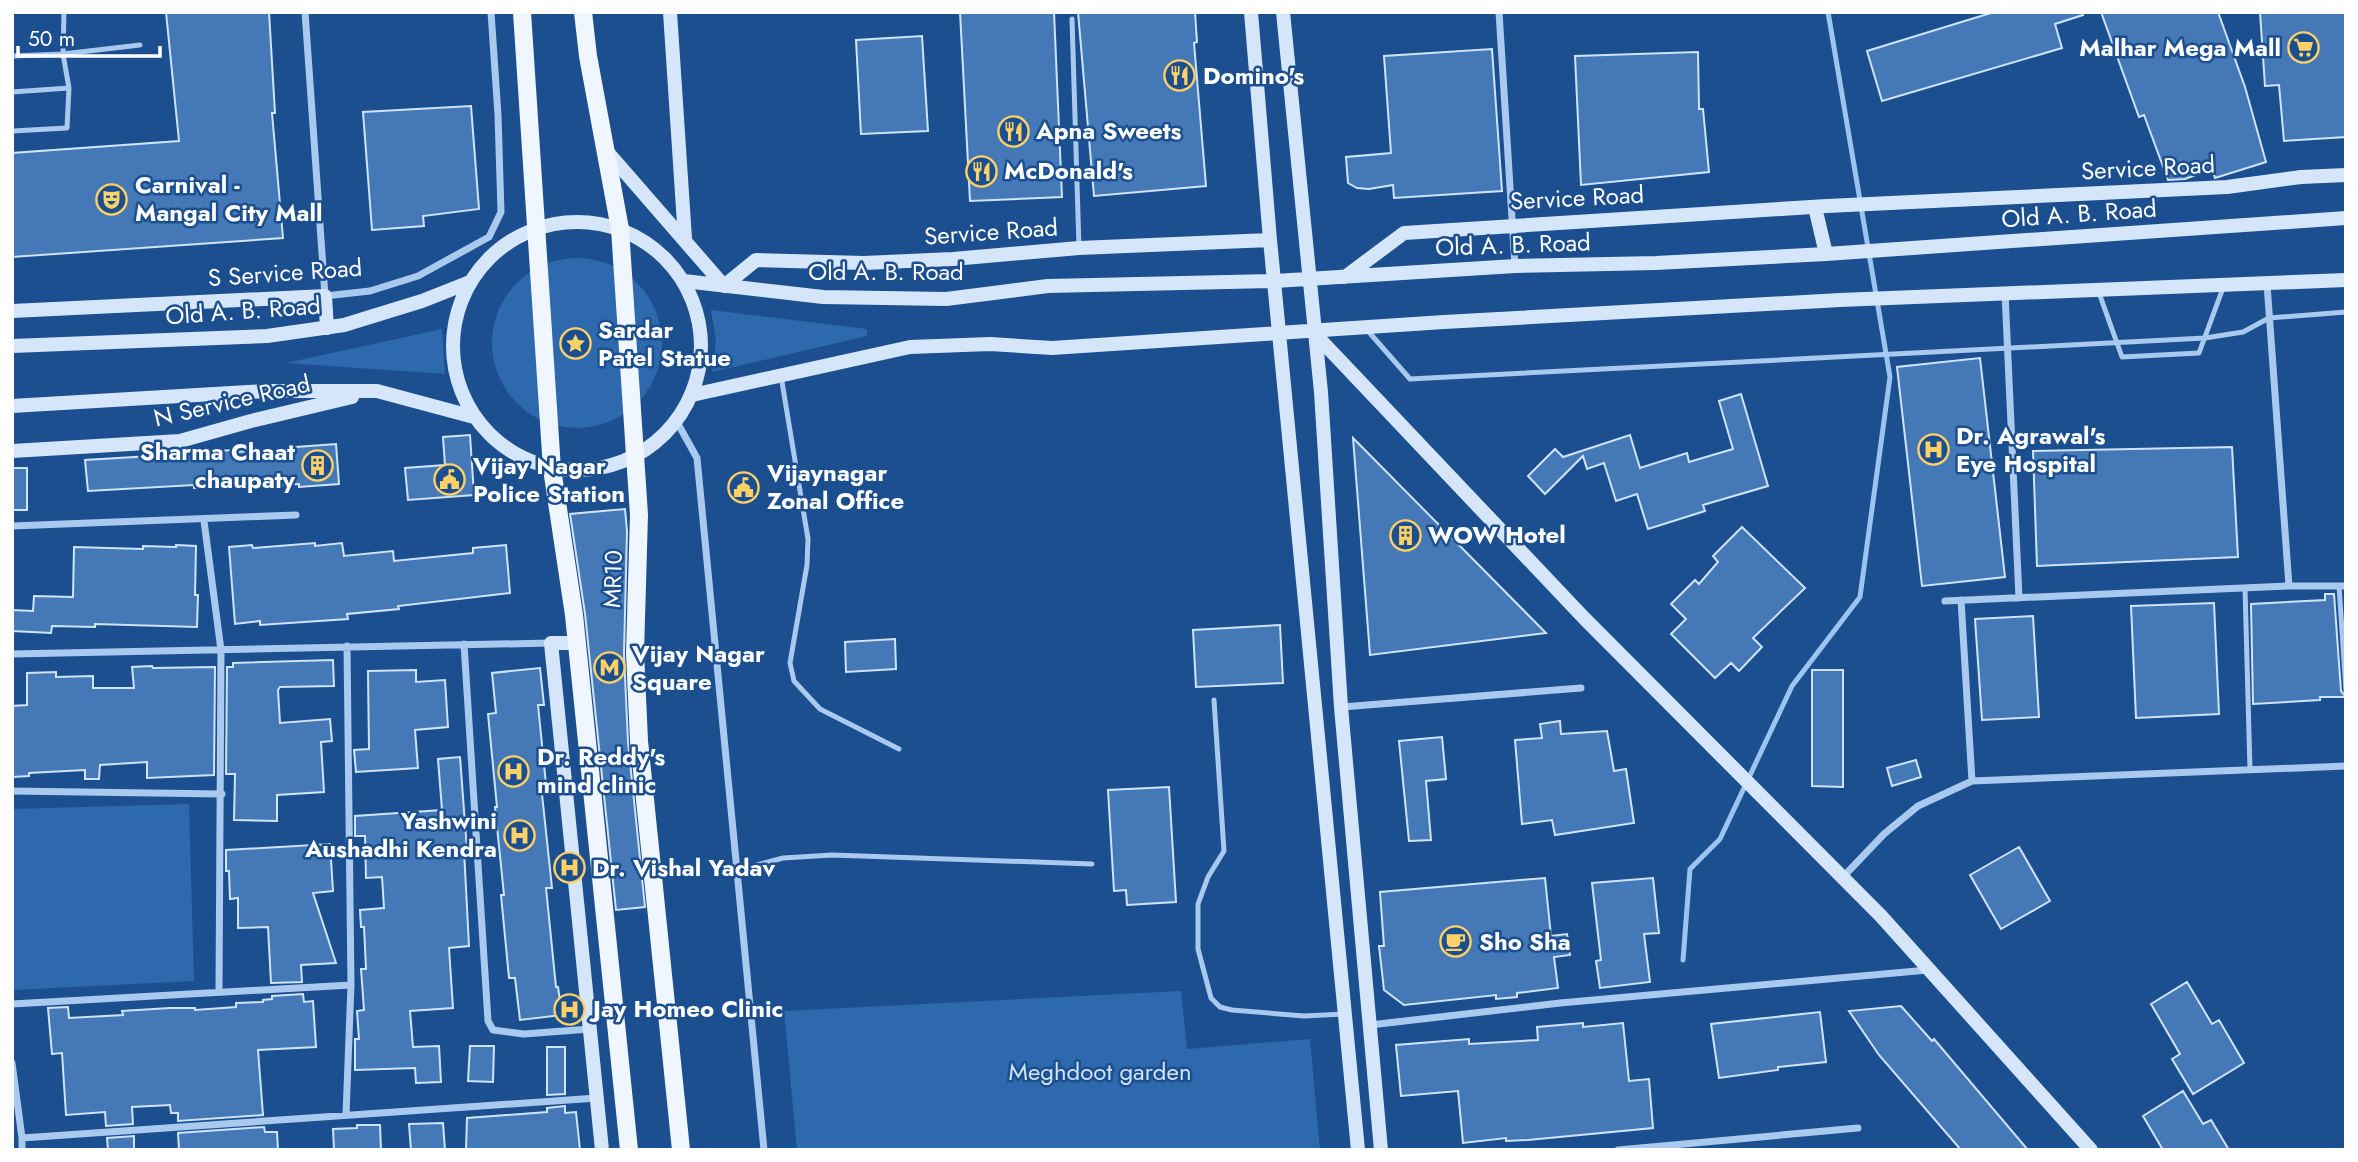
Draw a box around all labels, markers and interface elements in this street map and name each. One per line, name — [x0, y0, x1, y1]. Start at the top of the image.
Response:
scale bar — [18, 14, 159, 58]
text: 50 m — [28, 24, 75, 54]
place label: Malhar Mega Mall — [2079, 30, 2281, 65]
supermarket icon: Malhar Mega Mall — [2287, 31, 2321, 65]
place label: Domino's — [1203, 58, 1304, 93]
restaurant icon: Domino's — [1163, 59, 1197, 93]
place label: Apna Sweets — [1035, 113, 1181, 148]
restaurant icon: Apna Sweets — [996, 114, 1030, 148]
street label: Service Road — [2080, 147, 2216, 188]
place label: McDonald's — [1004, 153, 1133, 188]
restaurant icon: McDonald's — [964, 154, 998, 188]
place label: Carnival - Mangal City Mall — [135, 167, 322, 230]
street label: Service Road — [1509, 177, 1645, 218]
theatre icon: Carnival - Mangal City Mall — [95, 182, 129, 216]
street label: Old A. B. Road — [2000, 191, 2158, 236]
street label: Service Road — [923, 209, 1059, 254]
street label: Old A. B. Road — [1435, 224, 1591, 265]
street label: S Service Road — [207, 250, 363, 295]
street label: Old A. B. Road — [808, 254, 964, 289]
street label: Old A. B. Road — [164, 288, 322, 333]
place label: Sardar Patel Statue — [598, 312, 731, 375]
place icon: Sardar Patel Statue — [558, 327, 592, 361]
street label: N Service Road — [150, 365, 314, 436]
place label: Dr. Agrawal's Eye Hospital — [1956, 418, 2106, 481]
hospital icon: Dr. Agrawal's Eye Hospital — [1916, 433, 1950, 467]
place label: Sharma Chaat chaupaty — [140, 434, 295, 497]
place label: Vijay Nagar Police Station — [472, 448, 625, 511]
building icon: Sharma Chaat chaupaty — [301, 449, 335, 483]
place label: Vijaynagar Zonal Office — [766, 455, 904, 518]
public building icon: Vijay Nagar Police Station — [433, 463, 467, 497]
public building icon: Vijaynagar Zonal Office — [727, 470, 761, 504]
place label: WOW Hotel — [1428, 517, 1566, 552]
building icon: WOW Hotel — [1388, 518, 1422, 552]
street label: MR10 — [594, 549, 631, 609]
place label: Vijay Nagar Square — [631, 636, 765, 699]
metro station icon: Vijay Nagar Square — [592, 651, 626, 685]
place label: Dr. Reddy's mind clinic — [537, 739, 665, 802]
hospital icon: Dr. Reddy's mind clinic — [497, 754, 531, 788]
place label: Yashwini Aushadhi Kendra — [304, 803, 497, 866]
hospital icon: Yashwini Aushadhi Kendra — [503, 818, 537, 852]
place label: Dr. Vishal Yadav — [592, 850, 775, 885]
hospital icon: Dr. Vishal Yadav — [552, 851, 586, 885]
place label: Sho Sha — [1479, 924, 1571, 959]
cafe icon: Sho Sha — [1439, 925, 1473, 959]
place label: Jay Homeo Clinic — [589, 991, 783, 1026]
hospital icon: Jay Homeo Clinic — [553, 992, 587, 1026]
park label: Meghdoot garden — [1008, 1054, 1192, 1089]

